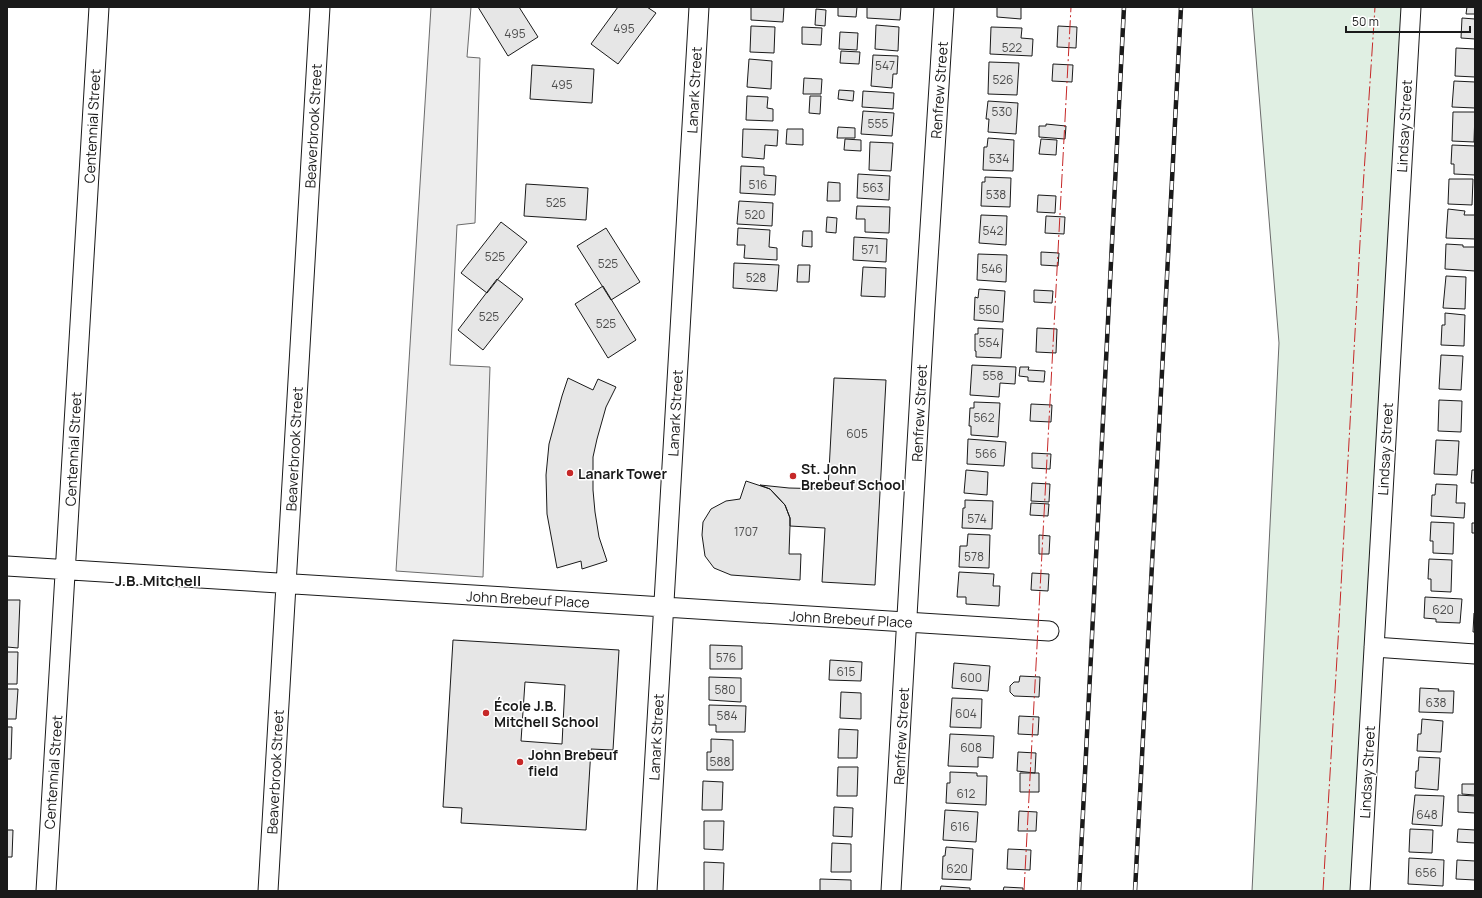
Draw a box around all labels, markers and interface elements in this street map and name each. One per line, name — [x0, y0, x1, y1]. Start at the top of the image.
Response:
scale bar — [1346, 8, 1470, 34]
text: 50 m — [1352, 13, 1379, 30]
house number: 495 — [613, 20, 635, 37]
house number: 495 — [504, 25, 526, 42]
house number: 522 — [1002, 39, 1022, 56]
street label: Renfrew Street — [926, 40, 952, 139]
street label: Lanark Street — [682, 46, 706, 134]
house number: 547 — [875, 57, 895, 74]
street label: Beaverbrook Street — [300, 63, 326, 189]
street label: Centennial Street — [80, 68, 105, 184]
house number: 526 — [993, 71, 1013, 88]
house number: 495 — [551, 76, 573, 93]
street label: Lindsay Street — [1392, 79, 1416, 173]
house number: 530 — [992, 103, 1012, 120]
house number: 555 — [868, 115, 888, 132]
house number: 534 — [989, 150, 1009, 167]
house number: 516 — [748, 176, 768, 193]
house number: 563 — [862, 179, 884, 196]
house number: 538 — [986, 186, 1006, 203]
house number: 525 — [546, 194, 566, 211]
house number: 520 — [745, 206, 765, 223]
house number: 542 — [983, 222, 1004, 239]
house number: 571 — [861, 241, 879, 258]
house number: 525 — [485, 248, 505, 265]
house number: 525 — [598, 255, 618, 272]
house number: 546 — [981, 260, 1003, 277]
house number: 528 — [746, 269, 766, 286]
house number: 550 — [978, 301, 1000, 318]
house number: 525 — [479, 308, 499, 325]
house number: 525 — [596, 315, 616, 332]
house number: 554 — [979, 334, 999, 351]
street label: Renfrew Street — [907, 363, 931, 462]
house number: 558 — [983, 367, 1003, 384]
street label: Lanark Street — [663, 369, 687, 457]
street label: Beaverbrook Street — [281, 386, 307, 512]
street label: Centennial Street — [61, 391, 86, 507]
street label: Lindsay Street — [1373, 402, 1397, 496]
house number: 562 — [973, 409, 995, 426]
house number: 605 — [846, 425, 868, 442]
house number: 566 — [975, 445, 997, 462]
place label: St. John Brebeuf School — [801, 459, 905, 494]
place label: Lanark Tower — [578, 464, 667, 483]
marker: Lanark Tower — [565, 468, 575, 478]
marker: St. John Brebeuf School — [788, 471, 798, 481]
house number: 574 — [967, 510, 987, 527]
house number: 1707 — [734, 523, 758, 540]
house number: 578 — [964, 548, 984, 565]
district label: J.B. Mitchell — [115, 570, 201, 591]
street label: John Brebeuf Place — [466, 586, 590, 612]
house number: 620 — [1432, 601, 1454, 618]
street label: John Brebeuf Place — [789, 606, 913, 632]
house number: 576 — [716, 649, 736, 666]
house number: 615 — [837, 663, 856, 680]
house number: 600 — [960, 669, 982, 686]
house number: 580 — [714, 681, 736, 698]
street label: Renfrew Street — [889, 686, 913, 785]
street label: Lanark Street — [644, 693, 668, 781]
house number: 638 — [1425, 694, 1447, 711]
place label: École J.B. Mitchell School — [494, 696, 599, 731]
house number: 604 — [955, 705, 977, 722]
house number: 584 — [717, 707, 737, 724]
marker: École J.B. Mitchell School — [481, 708, 491, 718]
street label: Beaverbrook Street — [262, 709, 288, 835]
street label: Centennial Street — [40, 714, 66, 830]
street label: Lindsay Street — [1355, 725, 1379, 819]
house number: 608 — [960, 739, 982, 756]
place label: John Brebeuf field — [528, 745, 618, 780]
house number: 588 — [710, 753, 730, 770]
marker: John Brebeuf field — [515, 757, 525, 767]
house number: 612 — [957, 785, 976, 802]
house number: 648 — [1416, 806, 1438, 823]
house number: 616 — [950, 818, 970, 835]
house number: 620 — [946, 860, 968, 877]
house number: 656 — [1415, 864, 1437, 881]

